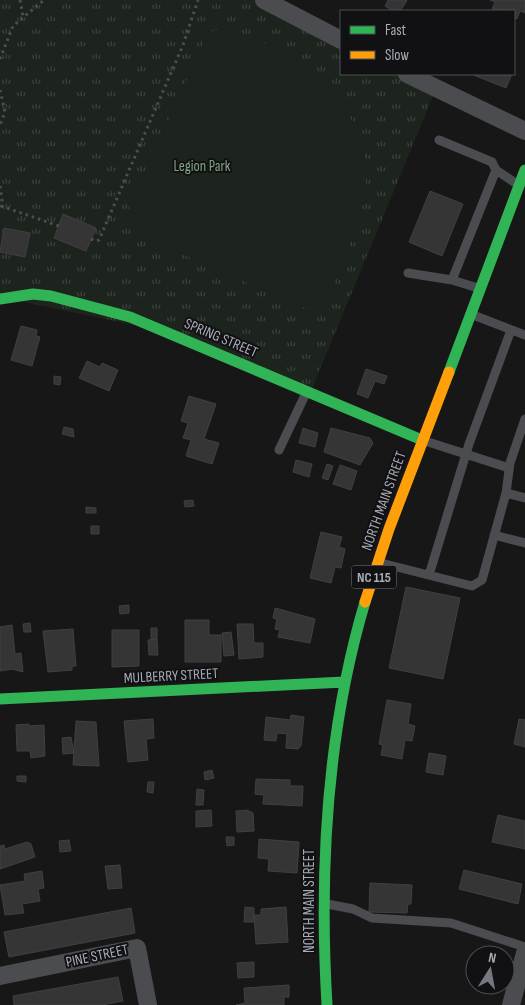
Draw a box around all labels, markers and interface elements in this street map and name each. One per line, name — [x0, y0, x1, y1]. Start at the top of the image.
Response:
legend — [340, 10, 515, 75]
text: Fast — [385, 21, 407, 40]
text: Slow — [385, 46, 409, 65]
park label: Legion Park — [173, 157, 231, 176]
street label: SPRING STREET — [181, 314, 261, 362]
street label: NORTH MAIN STREET — [357, 449, 411, 553]
road number: NC 115 — [352, 566, 396, 588]
street label: MULBERRY STREET — [123, 664, 219, 688]
street label: NORTH MAIN STREET — [300, 849, 319, 953]
street label: PINE STREET — [64, 940, 130, 972]
north arrow — [465, 945, 515, 995]
text: N — [487, 949, 498, 967]

